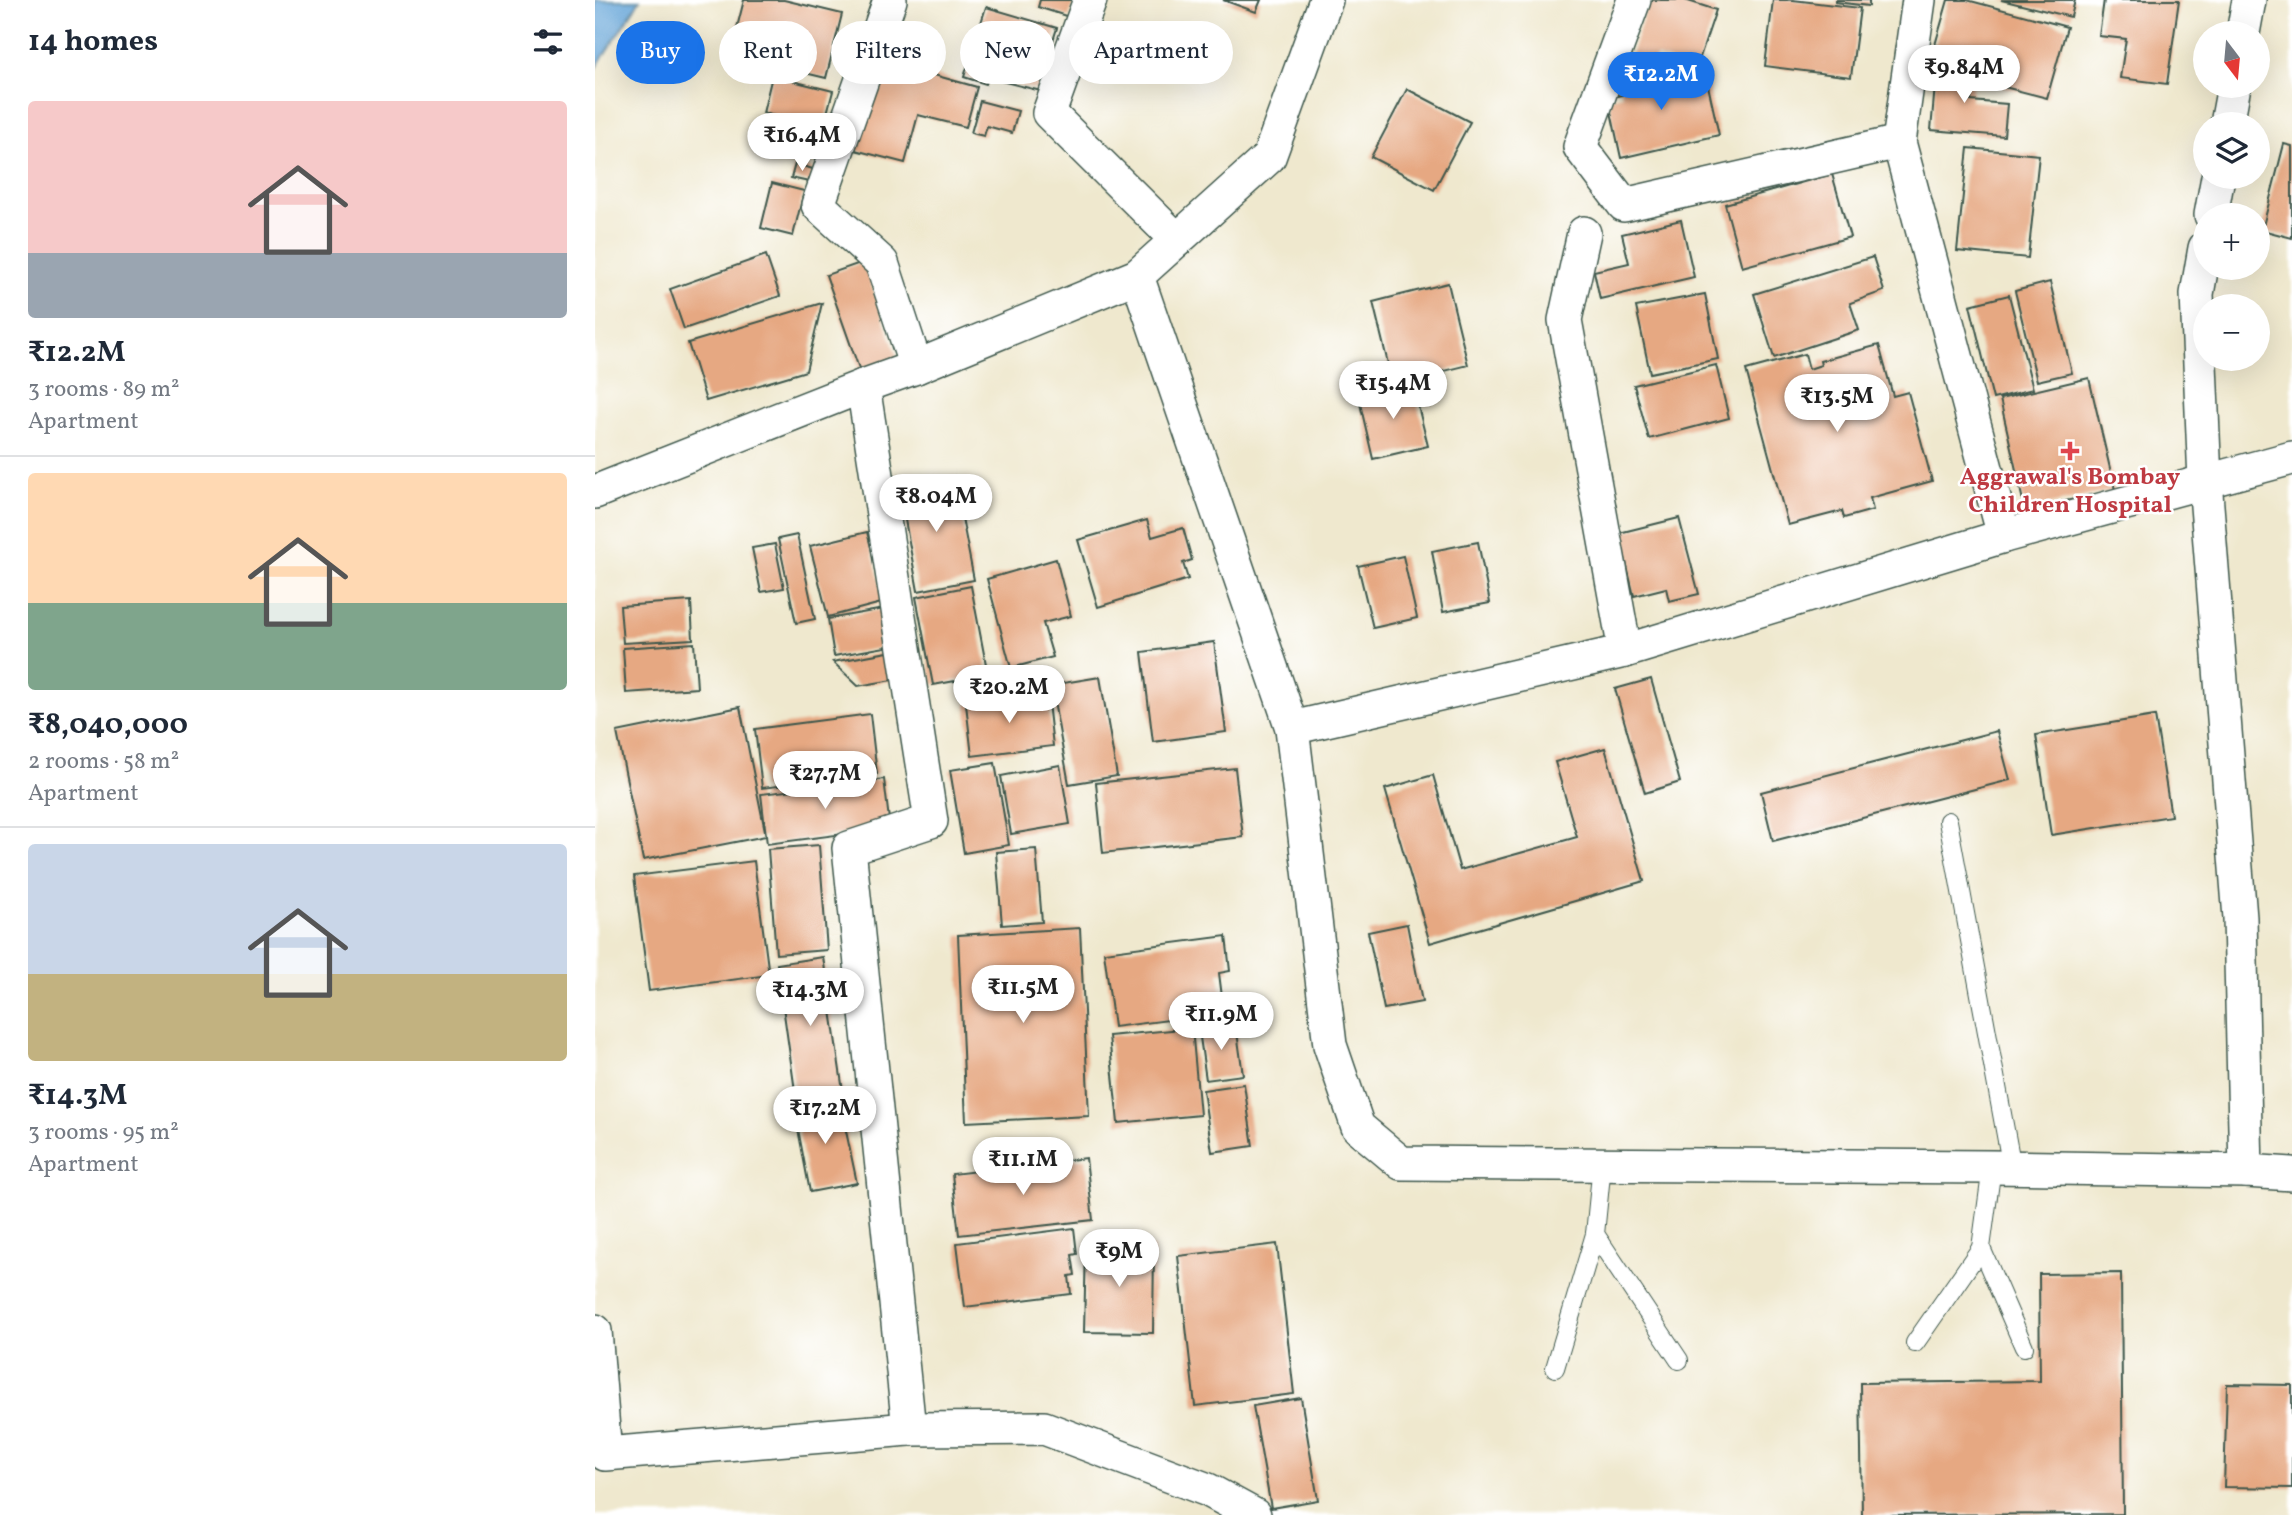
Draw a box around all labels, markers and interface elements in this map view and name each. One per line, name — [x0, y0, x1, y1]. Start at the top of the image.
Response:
text: 14 homes — [28, 21, 158, 63]
chip: Buy — [616, 21, 705, 84]
chip: Rent — [719, 21, 817, 84]
chip: Filters — [831, 21, 946, 84]
chip: New — [960, 21, 1055, 84]
chip: Apartment — [1069, 21, 1233, 84]
north arrow — [2193, 21, 2270, 98]
map controls — [2193, 21, 2270, 371]
icon: filters — [529, 23, 567, 61]
pin: ₹9.84M — [1907, 46, 2021, 105]
pin: ₹12.2M — [1604, 52, 1718, 112]
text: ₹9.84M — [1924, 52, 2004, 84]
text: ₹12.2M — [1624, 59, 1698, 91]
button: layers — [2193, 112, 2270, 189]
pin: ₹16.4M — [745, 114, 859, 173]
text: ₹16.4M — [763, 120, 841, 152]
icon: home — [235, 147, 361, 273]
button: + — [2193, 203, 2270, 280]
button: − — [2193, 294, 2270, 371]
text: ₹12.2M — [28, 332, 125, 374]
pin: ₹15.4M — [1336, 362, 1450, 421]
text: ₹15.4M — [1355, 368, 1431, 400]
text: 3 rooms · 89 m² — [28, 374, 180, 406]
pin: ₹13.5M — [1780, 374, 1894, 434]
text: ₹13.5M — [1800, 381, 1874, 413]
text: Apartment — [28, 406, 139, 438]
marker: Aggrawal's Bombay Children Hospital — [2060, 441, 2080, 461]
place label: Aggrawal's Bombay Children Hospital — [1960, 461, 2181, 523]
pin: ₹8.04M — [879, 475, 993, 534]
text: ₹8.04M — [895, 481, 977, 513]
icon: home — [235, 519, 361, 645]
pin: ₹20.2M — [952, 666, 1066, 725]
text: ₹20.2M — [969, 672, 1049, 704]
text: ₹8,040,000 — [28, 704, 188, 746]
text: 2 rooms · 58 m² — [28, 746, 179, 778]
pin: ₹27.7M — [768, 752, 882, 811]
text: ₹27.7M — [789, 758, 861, 790]
text: Apartment — [28, 778, 139, 810]
icon: home — [235, 890, 361, 1016]
pin: ₹11.5M — [966, 965, 1080, 1025]
pin: ₹14.3M — [753, 968, 867, 1028]
text: ₹11.5M — [988, 972, 1058, 1004]
text: ₹14.3M — [772, 975, 848, 1007]
pin: ₹11.9M — [1164, 992, 1278, 1052]
text: ₹11.9M — [1185, 999, 1257, 1031]
text: ₹14.3M — [28, 1075, 127, 1117]
pin: ₹17.2M — [768, 1086, 882, 1146]
text: ₹17.2M — [789, 1093, 861, 1125]
text: 3 rooms · 95 m² — [28, 1117, 179, 1149]
pin: ₹11.1M — [966, 1138, 1080, 1197]
text: ₹11.1M — [988, 1144, 1058, 1176]
text: Apartment — [28, 1149, 139, 1181]
pin: ₹9M — [1085, 1230, 1153, 1289]
text: ₹9M — [1095, 1236, 1143, 1268]

